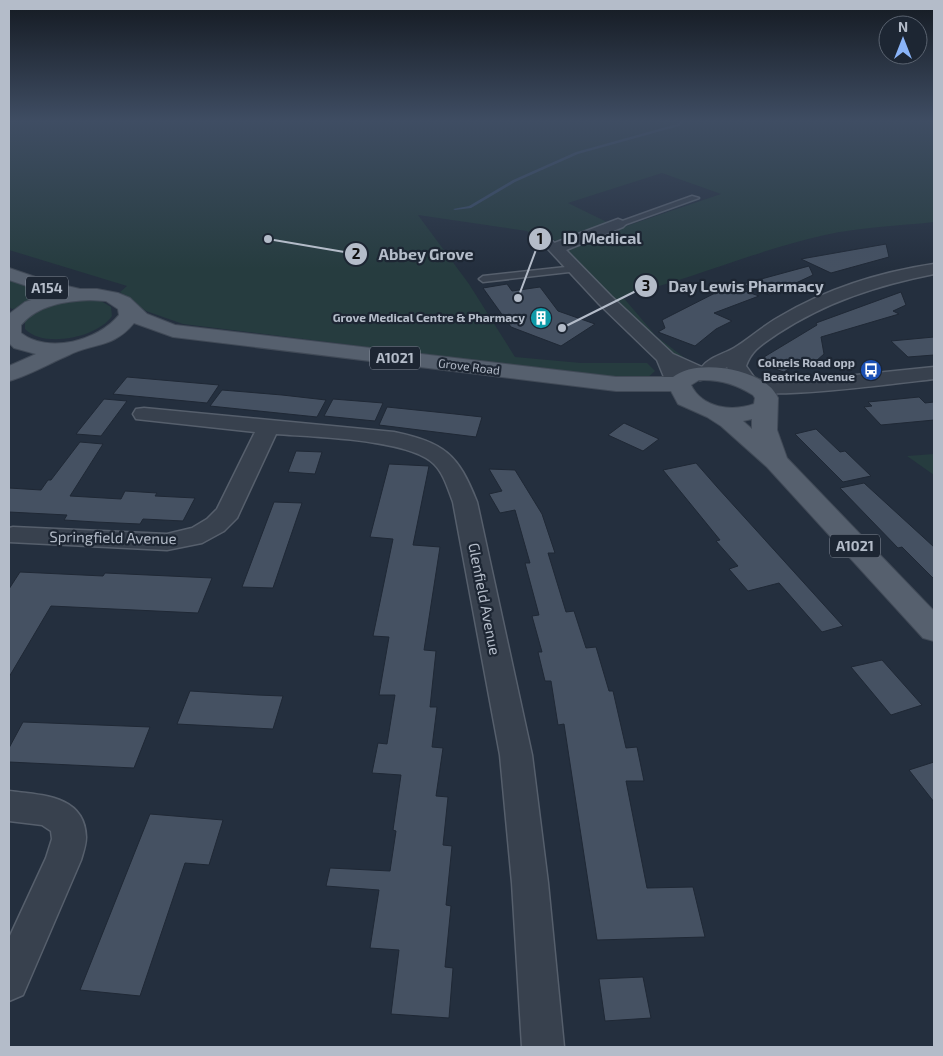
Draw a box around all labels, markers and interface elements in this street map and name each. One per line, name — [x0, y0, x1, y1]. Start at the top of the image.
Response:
north arrow — [878, 15, 928, 65]
text: N — [898, 18, 908, 35]
callout: ID Medical — [528, 223, 652, 254]
text: ID Medical — [562, 228, 642, 247]
text: 1 — [537, 229, 543, 247]
callout: Abbey Grove — [344, 239, 484, 270]
text: 2 — [352, 244, 361, 262]
text: Abbey Grove — [379, 244, 473, 264]
callout: Day Lewis Pharmacy — [633, 270, 834, 301]
road number: A154 — [26, 276, 68, 300]
text: 3 — [642, 276, 650, 294]
text: Day Lewis Pharmacy — [668, 276, 824, 296]
building icon: Grove Medical Centre & Pharmacy — [529, 306, 553, 330]
place label: Grove Medical Centre & Pharmacy — [333, 310, 525, 325]
road number: A1021 — [370, 346, 420, 369]
street label: Grove Road — [438, 355, 501, 377]
place label: Colneis Road opp Beatrice Avenue — [758, 355, 855, 383]
bus stop icon: Colneis Road opp Beatrice Avenue — [859, 358, 883, 382]
street label: Springfield Avenue — [49, 527, 177, 547]
road number: A1021 — [830, 534, 880, 558]
street label: Glenfield Avenue — [465, 541, 505, 657]

